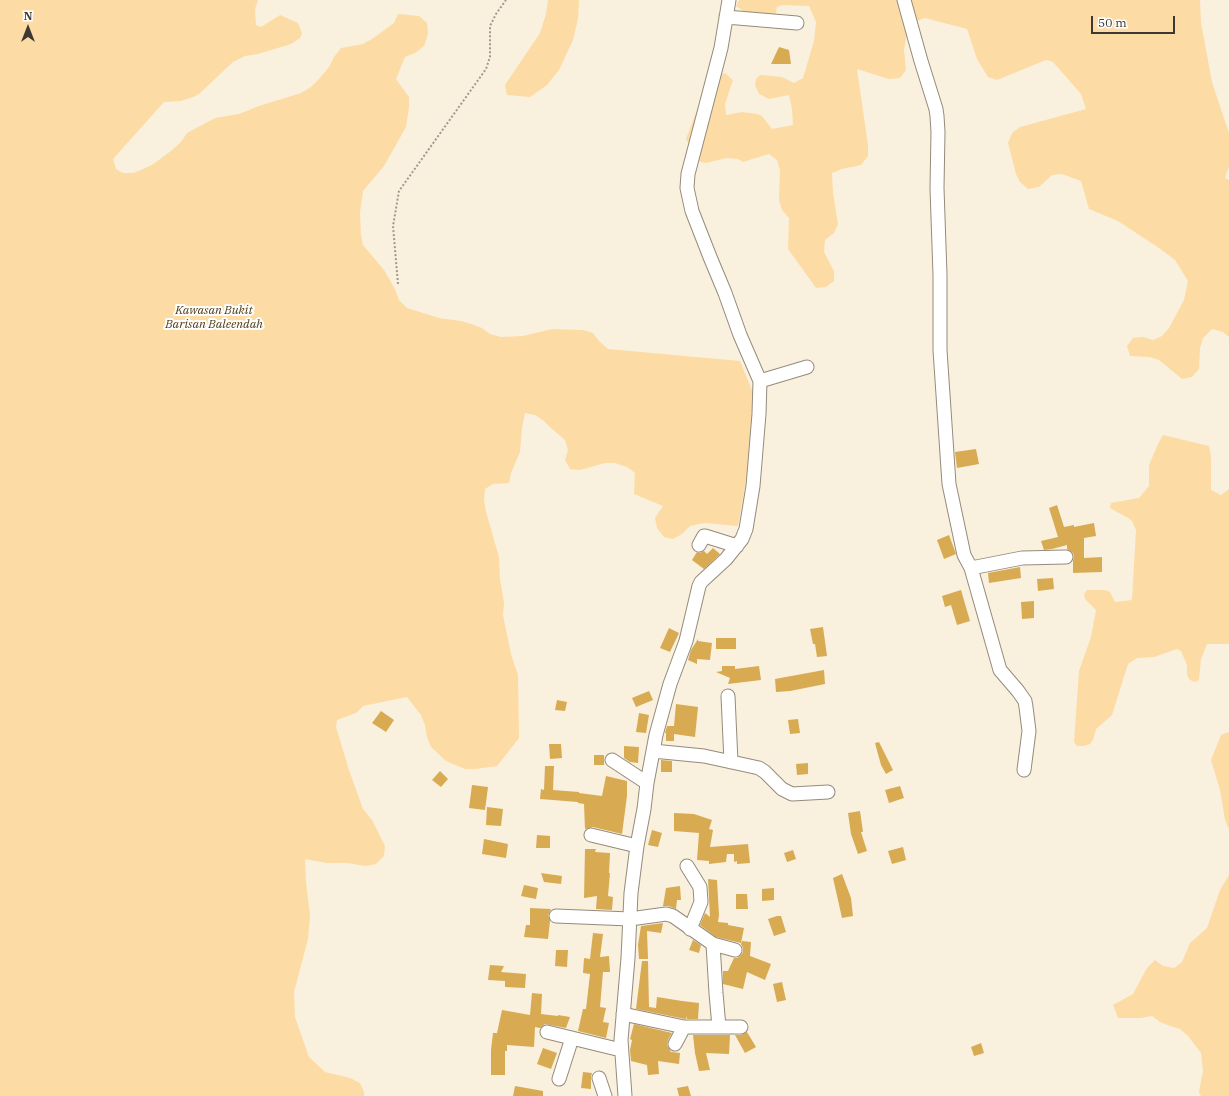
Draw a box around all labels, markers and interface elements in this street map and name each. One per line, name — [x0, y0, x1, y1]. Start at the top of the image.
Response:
north arrow — [8, 8, 48, 48]
scale bar — [1093, 8, 1177, 34]
text: N — [24, 9, 32, 23]
text: 50 m — [1098, 15, 1127, 30]
park label: Kawasan Bukit Barisan Baleendah — [165, 304, 263, 332]

